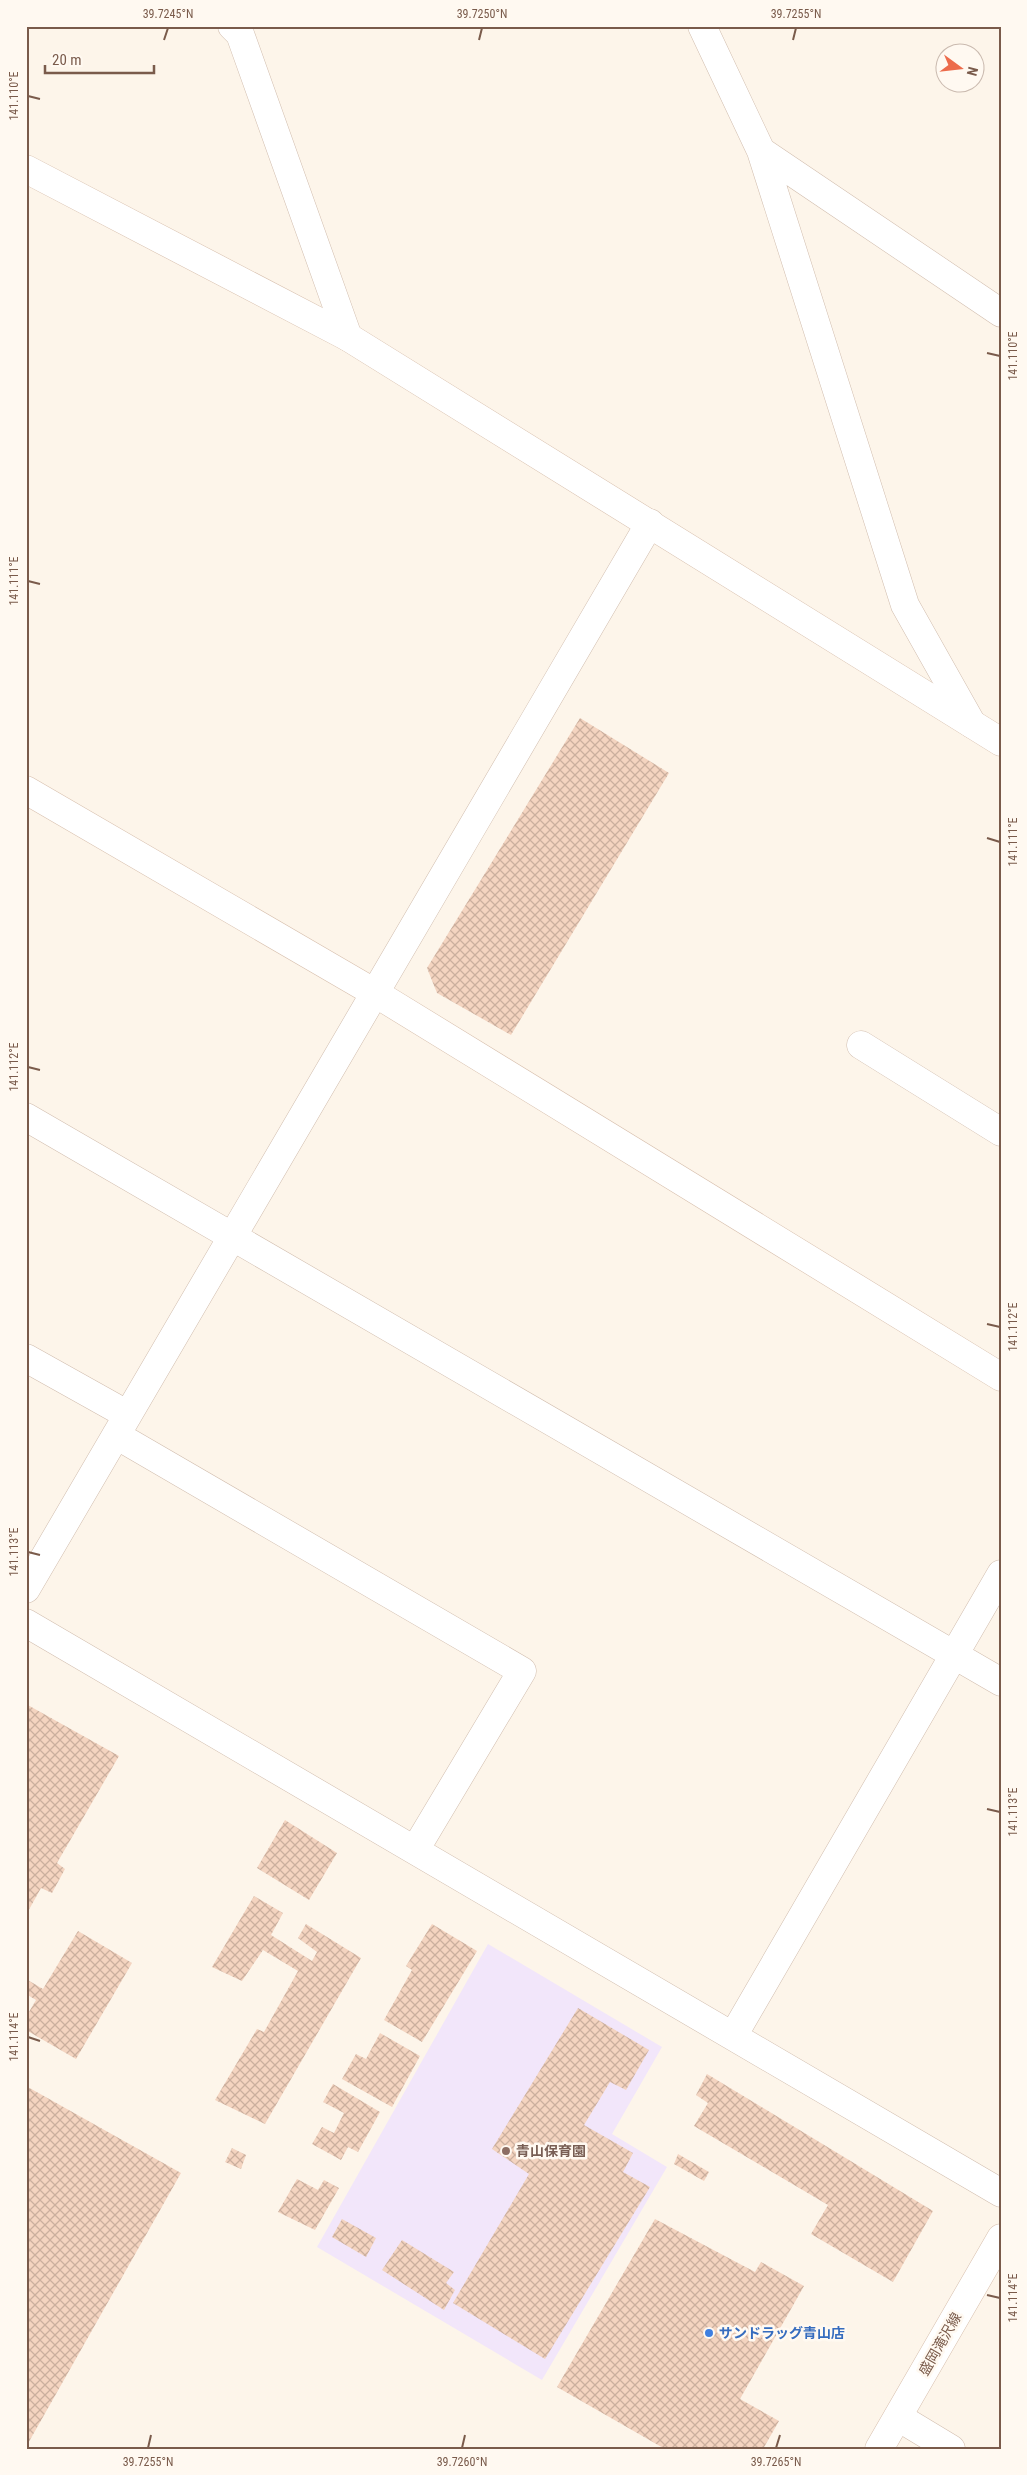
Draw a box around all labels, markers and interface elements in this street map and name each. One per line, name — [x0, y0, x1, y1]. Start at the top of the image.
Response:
text: 39.7245°N — [143, 7, 193, 21]
text: 39.7250°N — [457, 7, 507, 21]
text: 39.7255°N — [771, 7, 821, 21]
scale bar — [45, 42, 154, 74]
north arrow — [934, 42, 984, 92]
text: 20 m — [52, 51, 82, 69]
text: N — [964, 65, 981, 78]
text: 141.110°E — [7, 71, 21, 121]
text: 141.110°E — [1006, 331, 1020, 381]
text: 141.111°E — [7, 556, 21, 606]
text: 141.111°E — [1006, 817, 1020, 867]
text: 141.112°E — [7, 1042, 21, 1092]
text: 141.112°E — [1006, 1302, 1020, 1352]
text: 141.113°E — [7, 1527, 21, 1577]
text: 141.113°E — [1006, 1787, 1020, 1837]
text: 141.114°E — [7, 2012, 21, 2062]
place label: 青山保育園 — [516, 2143, 586, 2159]
marker: 青山保育園 — [500, 2145, 512, 2157]
text: 141.114°E — [1006, 2273, 1020, 2323]
street label: 盛岡滝沢線 — [916, 2310, 964, 2378]
place label: サンドラッグ青山店 — [719, 2325, 845, 2341]
marker: サンドラッグ青山店 — [703, 2327, 715, 2339]
text: 39.7255°N — [123, 2455, 173, 2469]
text: 39.7260°N — [437, 2455, 487, 2469]
text: 39.7265°N — [751, 2455, 801, 2469]

